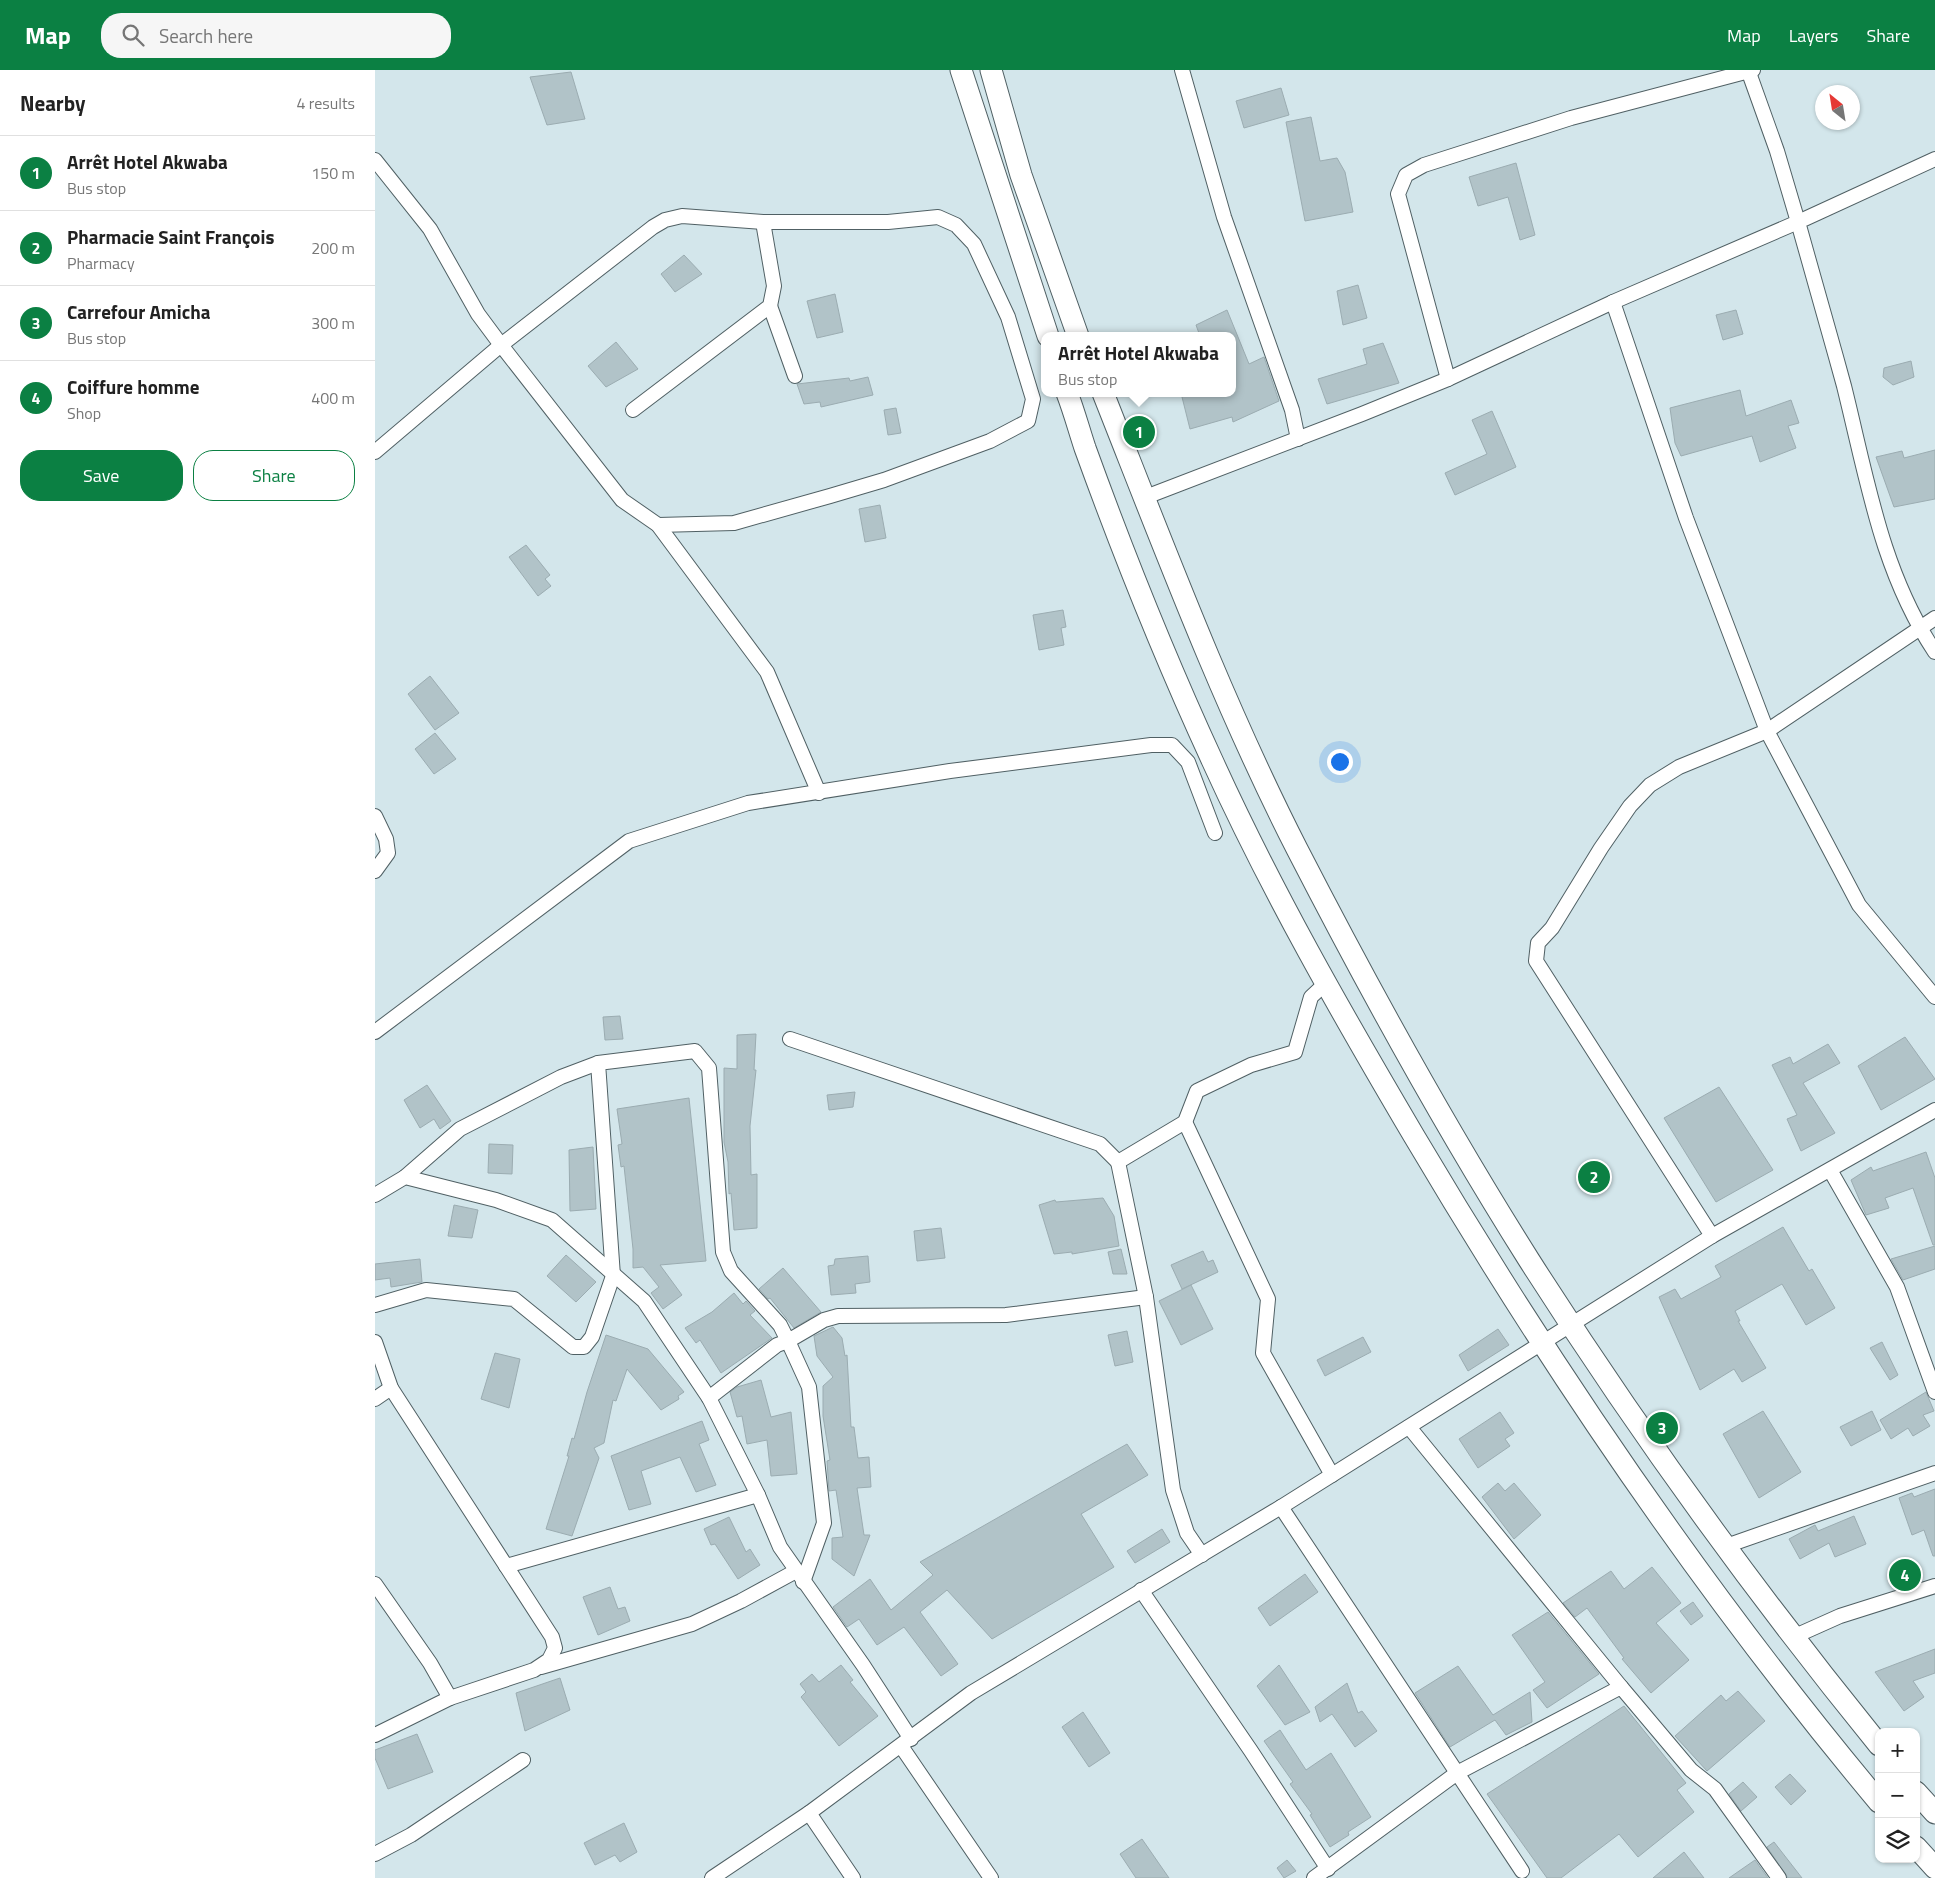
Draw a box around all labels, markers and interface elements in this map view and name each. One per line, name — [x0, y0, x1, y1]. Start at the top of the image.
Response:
search box — [101, 13, 451, 58]
text: Map — [25, 17, 71, 53]
icon: search — [119, 21, 147, 49]
text: Search here — [159, 21, 253, 50]
text: Map — [1727, 22, 1761, 49]
text: Layers — [1789, 22, 1838, 49]
text: Share — [1866, 22, 1910, 49]
north arrow — [1815, 85, 1860, 130]
text: Nearby — [20, 87, 85, 119]
text: 4 results — [296, 91, 355, 115]
text: Arrêt Hotel Akwaba — [67, 147, 228, 176]
text: 1 — [32, 161, 40, 185]
text: 150 m — [311, 161, 355, 185]
text: Bus stop — [67, 176, 126, 200]
text: Pharmacie Saint François — [67, 222, 274, 251]
text: 2 — [32, 236, 40, 260]
text: 200 m — [311, 236, 355, 260]
text: Pharmacy — [67, 251, 135, 275]
text: Carrefour Amicha — [67, 297, 210, 326]
text: 3 — [32, 311, 40, 335]
text: 300 m — [311, 311, 355, 335]
text: Bus stop — [67, 326, 126, 350]
popup — [1041, 332, 1236, 397]
text: Arrêt Hotel Akwaba — [1058, 338, 1219, 367]
text: Bus stop — [1058, 367, 1117, 391]
text: Coiffure homme — [67, 372, 199, 401]
text: 4 — [32, 386, 40, 410]
text: 400 m — [311, 386, 355, 410]
text: Shop — [67, 401, 101, 425]
pin: 1 — [1123, 413, 1155, 451]
button: Save — [20, 450, 183, 501]
button: Share — [193, 450, 355, 501]
your location — [1327, 749, 1353, 775]
pin: 2 — [1578, 1158, 1610, 1196]
pin: 3 — [1646, 1409, 1678, 1447]
pin: 4 — [1889, 1556, 1921, 1594]
map controls — [1875, 1728, 1920, 1863]
button: + — [1875, 1728, 1920, 1773]
button: − — [1875, 1773, 1920, 1818]
button: layers — [1875, 1818, 1920, 1863]

